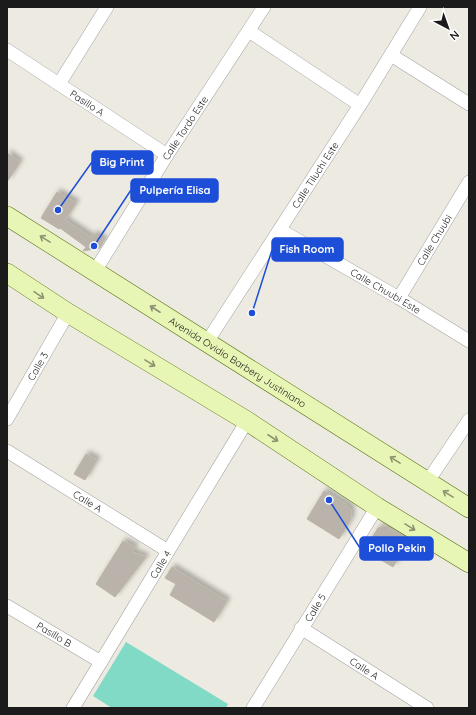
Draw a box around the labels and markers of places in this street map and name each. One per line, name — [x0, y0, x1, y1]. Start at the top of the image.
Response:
callout: Big Print — [92, 151, 153, 174]
callout: Pulpería Elisa — [131, 179, 218, 202]
callout: Fish Room — [272, 238, 343, 261]
callout: Pollo Pekin — [360, 537, 433, 560]

